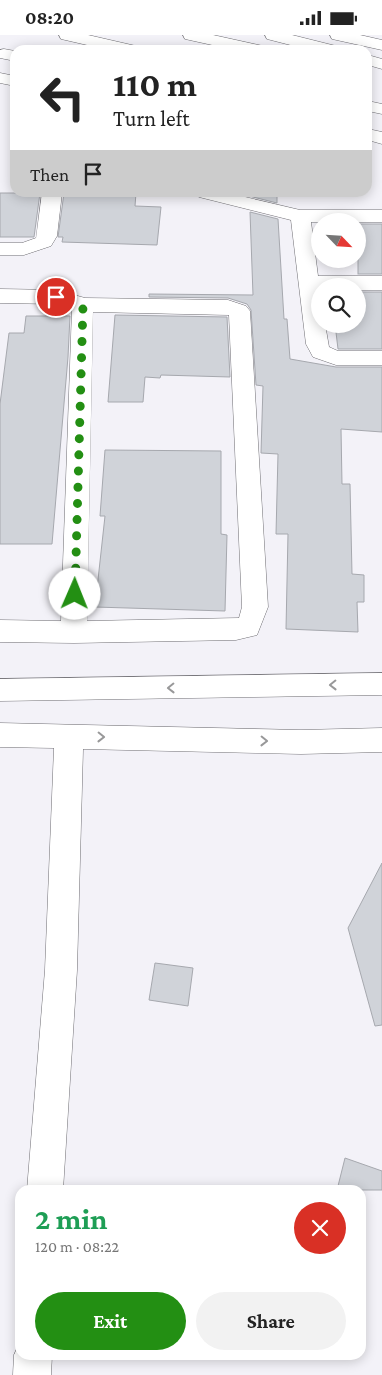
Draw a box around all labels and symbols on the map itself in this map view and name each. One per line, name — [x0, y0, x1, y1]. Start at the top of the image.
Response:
north arrow — [311, 213, 366, 267]
pin — [35, 276, 77, 318]
position arrow — [48, 567, 100, 619]
one-way arrow — [329, 680, 337, 690]
one-way arrow — [167, 682, 175, 693]
one-way arrow — [98, 732, 105, 742]
one-way arrow — [260, 735, 268, 746]

